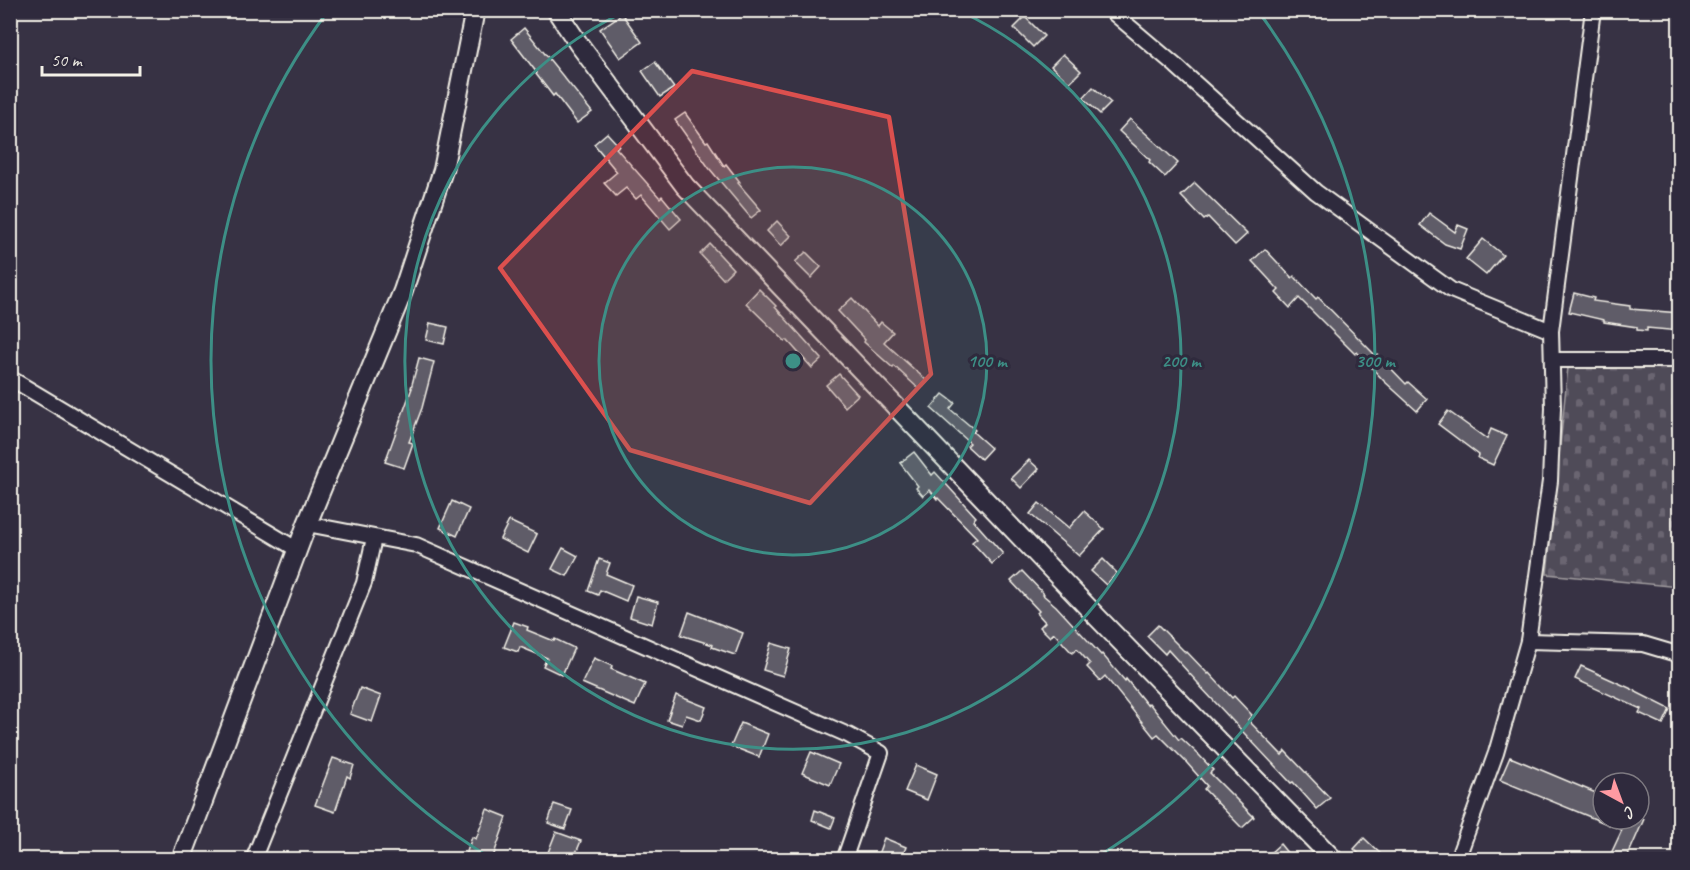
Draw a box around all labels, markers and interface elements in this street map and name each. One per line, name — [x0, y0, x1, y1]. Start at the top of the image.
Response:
scale bar — [42, 39, 140, 77]
text: 50 m — [51, 49, 84, 71]
text: 100 m — [968, 350, 1008, 372]
text: 200 m — [1162, 350, 1202, 372]
text: 300 m — [1356, 350, 1396, 372]
centre of rings — [783, 351, 803, 371]
north arrow — [1591, 771, 1651, 831]
text: С — [1619, 801, 1640, 823]

